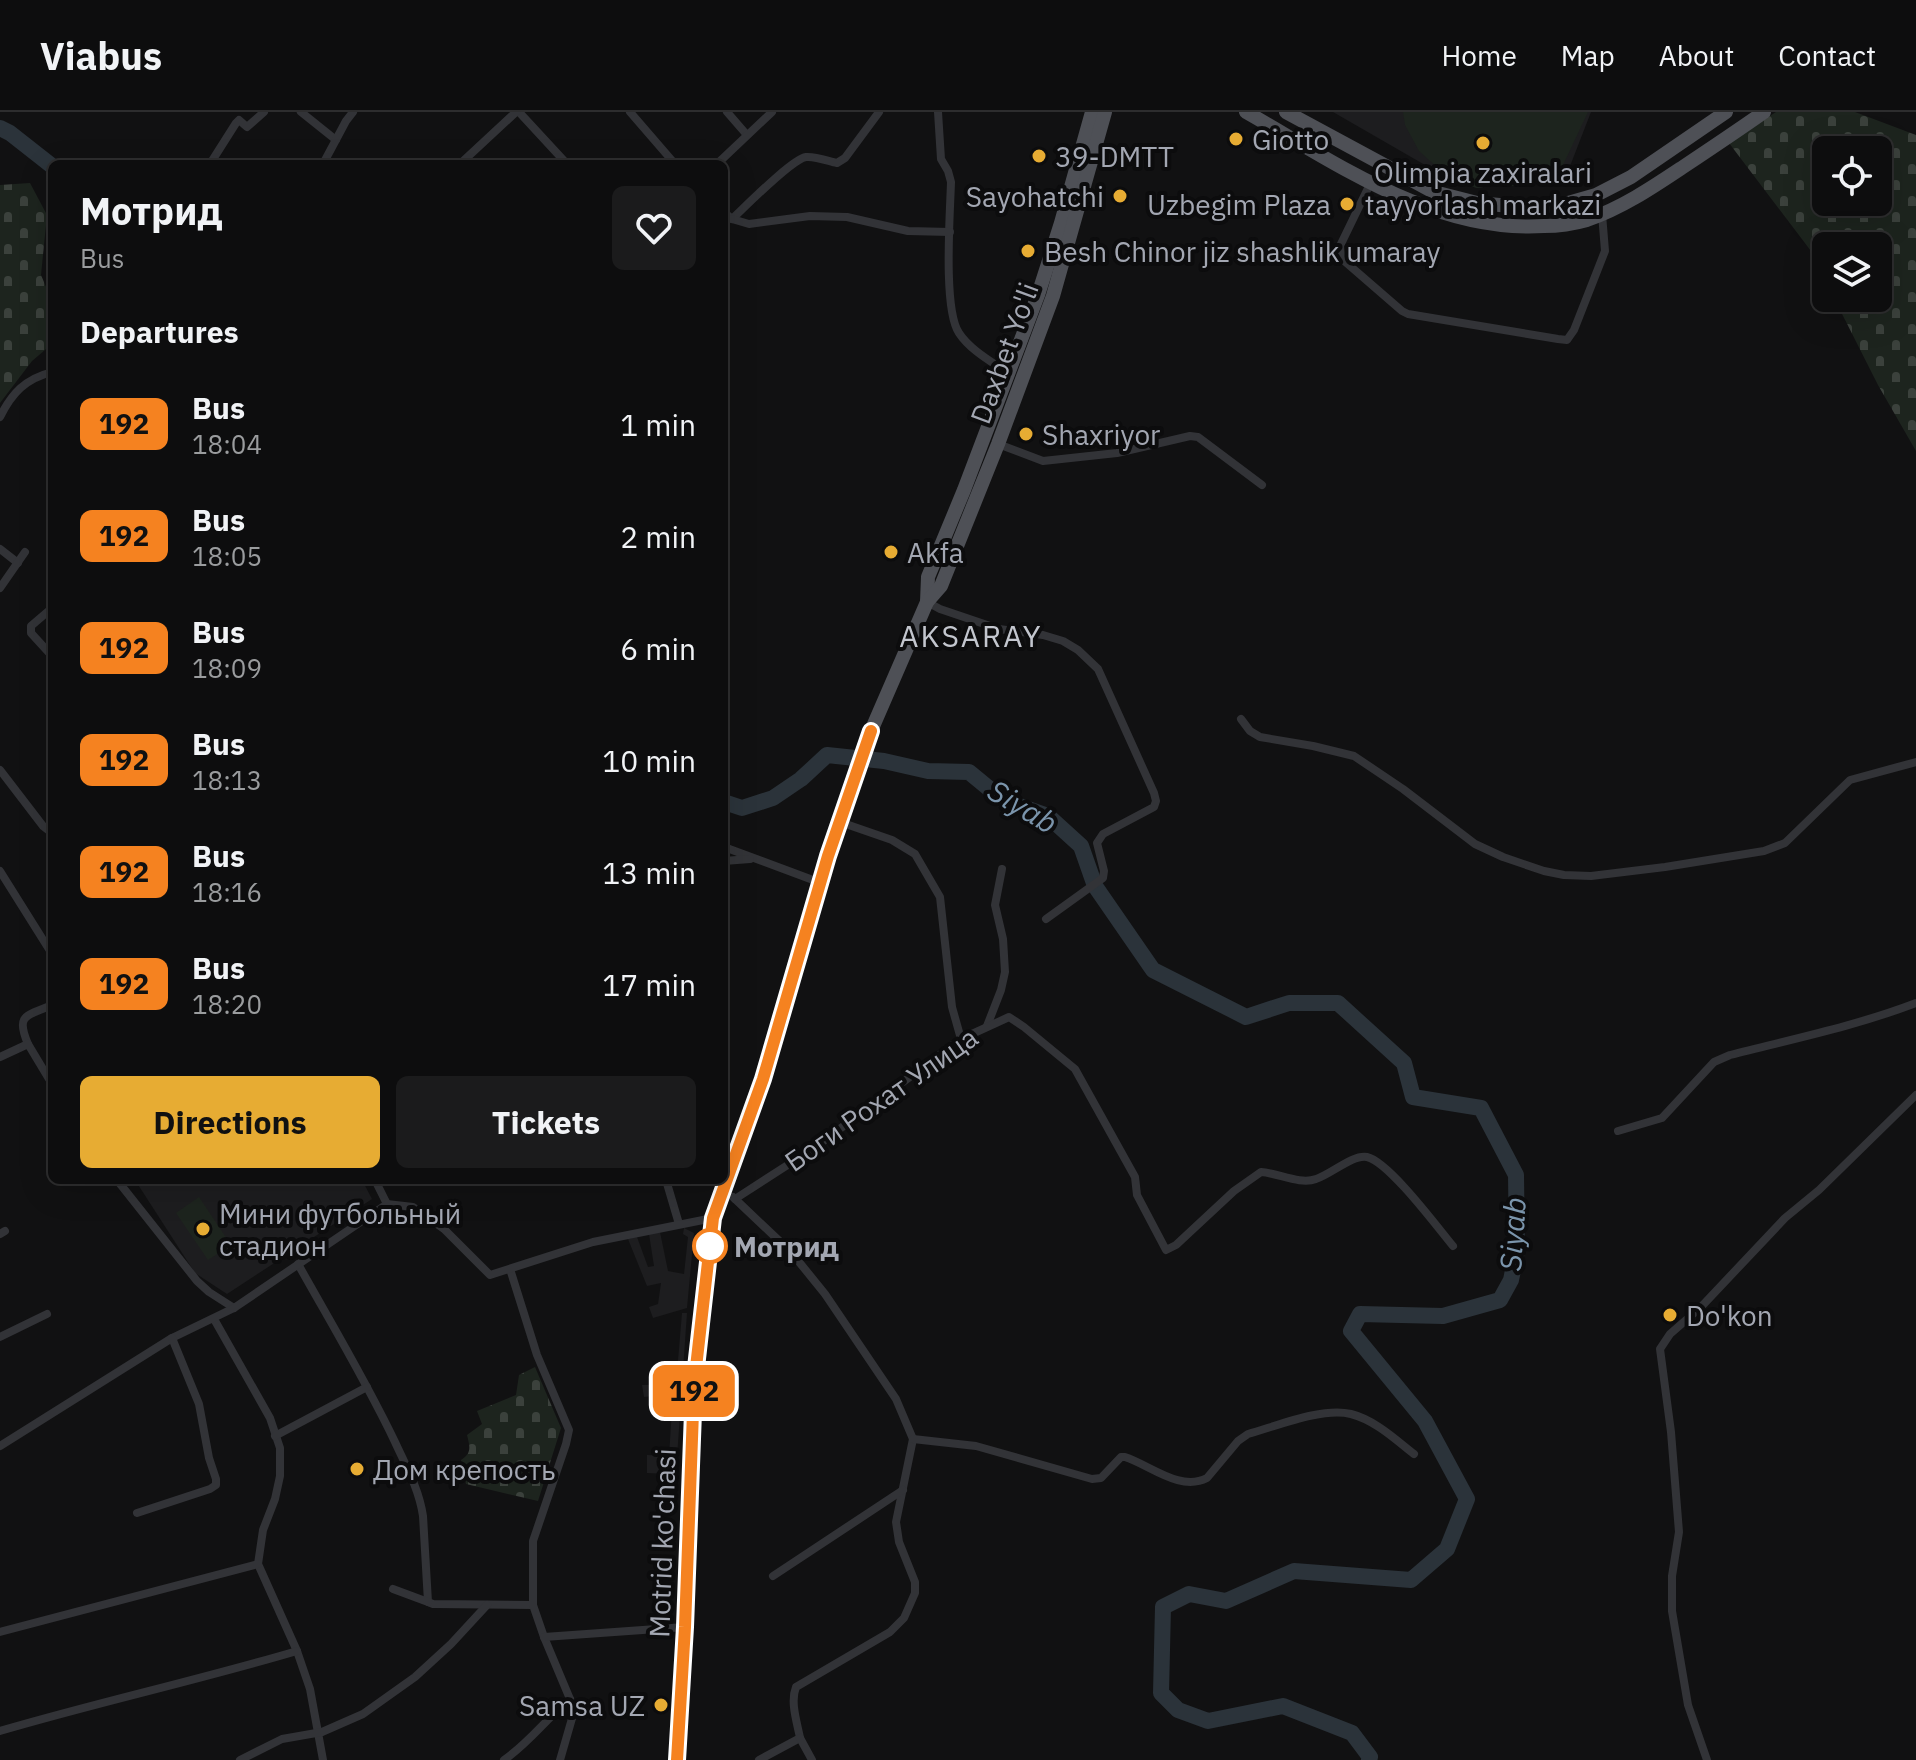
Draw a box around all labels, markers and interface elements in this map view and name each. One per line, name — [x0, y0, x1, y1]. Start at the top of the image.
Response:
text: Viabus — [40, 31, 162, 80]
text: Home — [1441, 37, 1517, 74]
text: Map — [1561, 37, 1615, 74]
text: About — [1659, 37, 1734, 74]
text: Contact — [1778, 37, 1876, 74]
place label: Giotto — [1252, 121, 1329, 158]
marker: Giotto — [1227, 130, 1245, 148]
marker: Olimpia zaxiralari tayyorlash markazi — [1474, 134, 1492, 152]
map controls — [1812, 136, 1892, 312]
button: locate — [1812, 136, 1892, 216]
place label: 39-DMTT — [1055, 138, 1174, 175]
marker: 39-DMTT — [1030, 147, 1048, 165]
place label: Olimpia zaxiralari tayyorlash markazi — [1365, 154, 1601, 223]
place label: Sayohatchi — [966, 178, 1104, 215]
text: Мотрид — [80, 186, 222, 235]
button: heart — [612, 186, 696, 270]
place label: Uzbegim Plaza — [1147, 186, 1331, 223]
marker: Sayohatchi — [1111, 187, 1129, 205]
marker: Uzbegim Plaza — [1338, 195, 1356, 213]
button: layers — [1812, 232, 1892, 312]
place label: Besh Chinor jiz shashlik umaray — [1044, 233, 1440, 270]
text: Bus — [80, 241, 124, 275]
marker: Besh Chinor jiz shashlik umaray — [1019, 242, 1037, 260]
street label: Daxbet Yo'li — [961, 277, 1047, 429]
text: Departures — [80, 312, 239, 351]
text: Bus — [192, 388, 245, 427]
text: 192 — [99, 405, 149, 442]
text: 1 min — [620, 405, 696, 444]
place label: Shaxriyor — [1042, 416, 1160, 453]
marker: Shaxriyor — [1017, 425, 1035, 443]
text: 18:04 — [192, 427, 262, 461]
text: Bus — [192, 500, 245, 539]
text: 192 — [99, 517, 149, 554]
text: 2 min — [620, 517, 696, 556]
place label: Akfa — [907, 534, 964, 571]
text: 18:05 — [192, 539, 262, 573]
marker: Akfa — [882, 543, 900, 561]
text: Bus — [192, 612, 245, 651]
district label: AKSARAY — [899, 616, 1043, 655]
text: 192 — [99, 629, 149, 666]
text: 6 min — [620, 629, 696, 668]
text: 18:09 — [192, 651, 262, 685]
text: Bus — [192, 724, 245, 763]
text: 192 — [99, 741, 149, 778]
text: 10 min — [602, 741, 696, 780]
text: 18:13 — [192, 763, 262, 797]
water label: Siyab — [981, 770, 1065, 842]
text: Bus — [192, 836, 245, 875]
text: 192 — [99, 853, 149, 890]
text: 13 min — [602, 853, 696, 892]
text: 18:16 — [192, 875, 262, 909]
text: Bus — [192, 948, 245, 987]
text: 192 — [99, 965, 149, 1002]
text: 17 min — [602, 965, 696, 1004]
text: 18:20 — [192, 987, 262, 1021]
street label: Боги Рохат Улица — [777, 1018, 985, 1179]
button: Directions — [80, 1076, 380, 1168]
button: Tickets — [396, 1076, 696, 1168]
place label: Мини футбольный стадион — [219, 1195, 461, 1264]
water label: Siyab — [1490, 1196, 1534, 1272]
marker: Мини футбольный стадион — [194, 1220, 212, 1238]
place label: Мотрид — [734, 1228, 839, 1265]
marker: Мотрид — [693, 1229, 727, 1263]
place label: Do'kon — [1686, 1297, 1773, 1334]
marker: Do'kon — [1661, 1306, 1679, 1324]
line badge: 192 — [648, 1365, 740, 1417]
text: 192 — [669, 1372, 719, 1409]
street label: Motrid ko'chasi — [640, 1448, 684, 1638]
place label: Дом крепость — [373, 1451, 556, 1488]
marker: Дом крепость — [348, 1460, 366, 1478]
place label: Samsa UZ — [519, 1687, 645, 1724]
marker: Samsa UZ — [652, 1696, 670, 1714]

